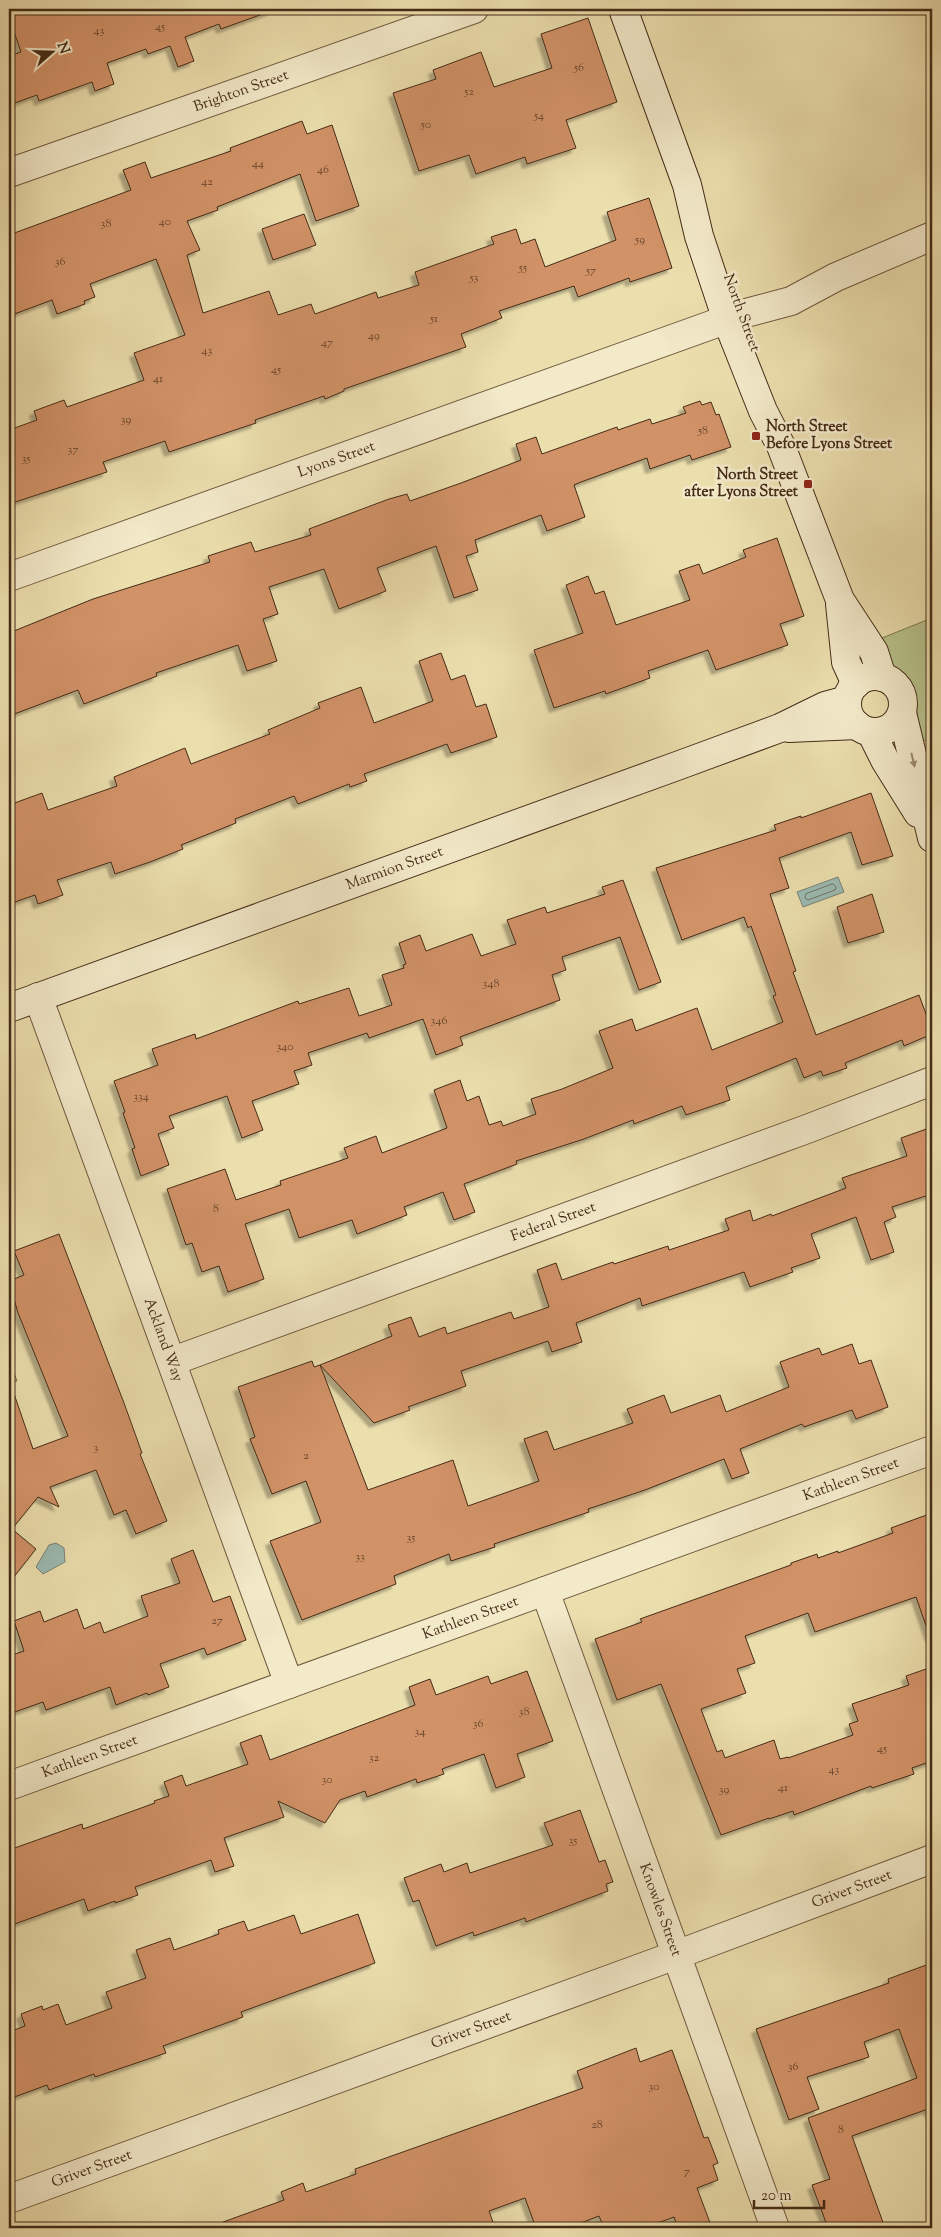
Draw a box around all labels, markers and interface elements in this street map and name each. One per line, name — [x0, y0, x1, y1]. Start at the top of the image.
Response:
house number: 45 — [155, 18, 165, 36]
house number: 43 — [94, 22, 105, 40]
north arrow — [28, 28, 78, 78]
text: N — [51, 40, 74, 57]
house number: 56 — [573, 59, 584, 77]
street label: Brighton Street — [191, 65, 291, 118]
house number: 52 — [463, 83, 474, 101]
house number: 54 — [533, 107, 544, 125]
house number: 50 — [420, 116, 431, 134]
house number: 44 — [252, 155, 264, 173]
house number: 46 — [317, 161, 329, 179]
house number: 42 — [201, 173, 213, 191]
house number: 40 — [159, 213, 171, 231]
house number: 38 — [101, 215, 111, 233]
house number: 59 — [634, 231, 645, 249]
house number: 36 — [55, 253, 65, 271]
house number: 55 — [518, 259, 527, 277]
house number: 57 — [585, 262, 596, 280]
house number: 53 — [469, 269, 479, 287]
street label: North Street — [717, 271, 765, 355]
house number: 51 — [429, 310, 438, 328]
house number: 49 — [368, 327, 380, 345]
house number: 47 — [321, 334, 333, 352]
house number: 43 — [202, 342, 213, 360]
house number: 45 — [271, 361, 281, 379]
house number: 41 — [153, 370, 163, 388]
house number: 39 — [121, 411, 131, 429]
place label: North Street Before Lyons Street — [766, 417, 893, 455]
house number: 58 — [697, 422, 708, 440]
marker: North Street Before Lyons Street — [750, 430, 762, 442]
street label: Lyons Street — [295, 436, 378, 483]
house number: 37 — [68, 441, 78, 459]
house number: 35 — [22, 450, 30, 468]
place label: North Street after Lyons Street — [684, 465, 799, 503]
marker: North Street after Lyons Street — [802, 478, 814, 490]
one-way arrow — [909, 753, 917, 768]
street label: Marmion Street — [343, 841, 446, 896]
house number: 348 — [483, 975, 499, 993]
house number: 346 — [431, 1012, 447, 1030]
house number: 340 — [276, 1038, 294, 1056]
house number: 334 — [133, 1088, 149, 1106]
street label: Federal Street — [508, 1197, 599, 1247]
house number: 8 — [213, 1200, 219, 1218]
street label: Ackland Way — [138, 1295, 188, 1385]
house number: 3 — [94, 1439, 99, 1457]
house number: 2 — [303, 1447, 309, 1465]
street label: Kathleen Street — [800, 1452, 902, 1507]
house number: 35 — [407, 1529, 415, 1547]
house number: 33 — [355, 1548, 365, 1566]
street label: Kathleen Street — [420, 1591, 521, 1645]
house number: 27 — [211, 1612, 223, 1630]
house number: 38 — [519, 1703, 529, 1721]
house number: 36 — [473, 1715, 483, 1733]
house number: 34 — [415, 1723, 425, 1741]
street label: Kathleen Street — [39, 1730, 141, 1784]
house number: 45 — [877, 1740, 887, 1758]
house number: 32 — [369, 1749, 380, 1767]
house number: 43 — [829, 1761, 840, 1779]
house number: 30 — [321, 1771, 333, 1789]
house number: 41 — [778, 1779, 788, 1797]
house number: 39 — [719, 1781, 729, 1799]
house number: 35 — [569, 1832, 577, 1850]
street label: Knowles Street — [634, 1860, 687, 1959]
street label: Griver Street — [809, 1864, 895, 1914]
street label: Griver Street — [428, 2006, 514, 2054]
house number: 36 — [788, 2058, 798, 2076]
house number: 30 — [648, 2078, 660, 2096]
house number: 28 — [591, 2116, 603, 2134]
house number: 8 — [838, 2121, 844, 2139]
street label: Griver Street — [49, 2144, 135, 2193]
house number: 7 — [684, 2163, 690, 2181]
scale bar — [754, 2177, 824, 2209]
text: 20 m — [761, 2186, 792, 2207]

